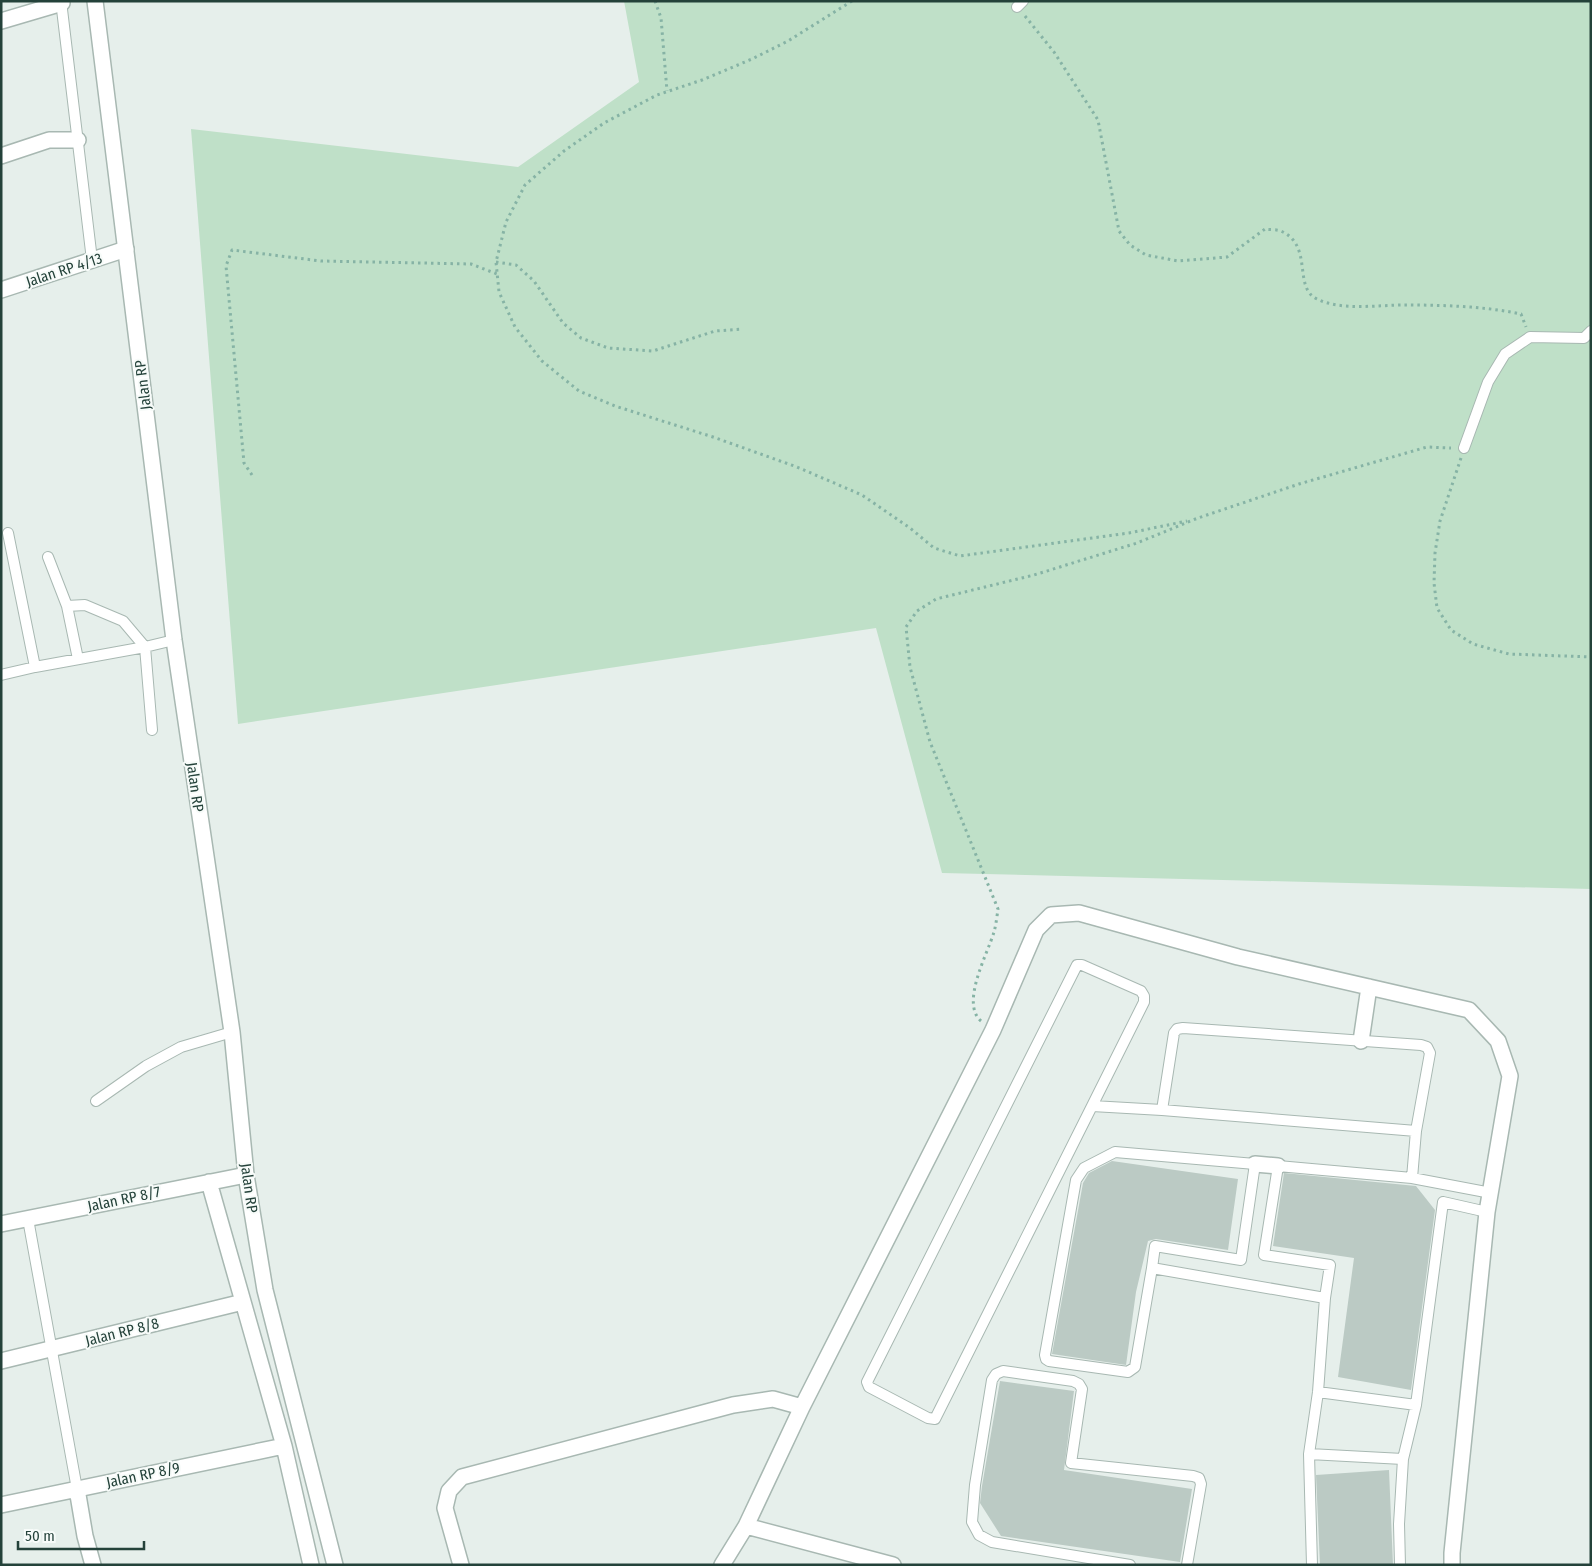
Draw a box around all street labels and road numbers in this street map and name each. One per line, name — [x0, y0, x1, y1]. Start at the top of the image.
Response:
street label: Jalan RP 4/13 — [24, 249, 105, 291]
street label: Jalan RP — [131, 359, 155, 411]
street label: Jalan RP — [183, 761, 207, 813]
street label: Jalan RP — [237, 1162, 261, 1214]
street label: Jalan RP 8/7 — [86, 1182, 162, 1216]
street label: Jalan RP 8/8 — [83, 1314, 161, 1350]
street label: Jalan RP 8/9 — [105, 1458, 181, 1492]

